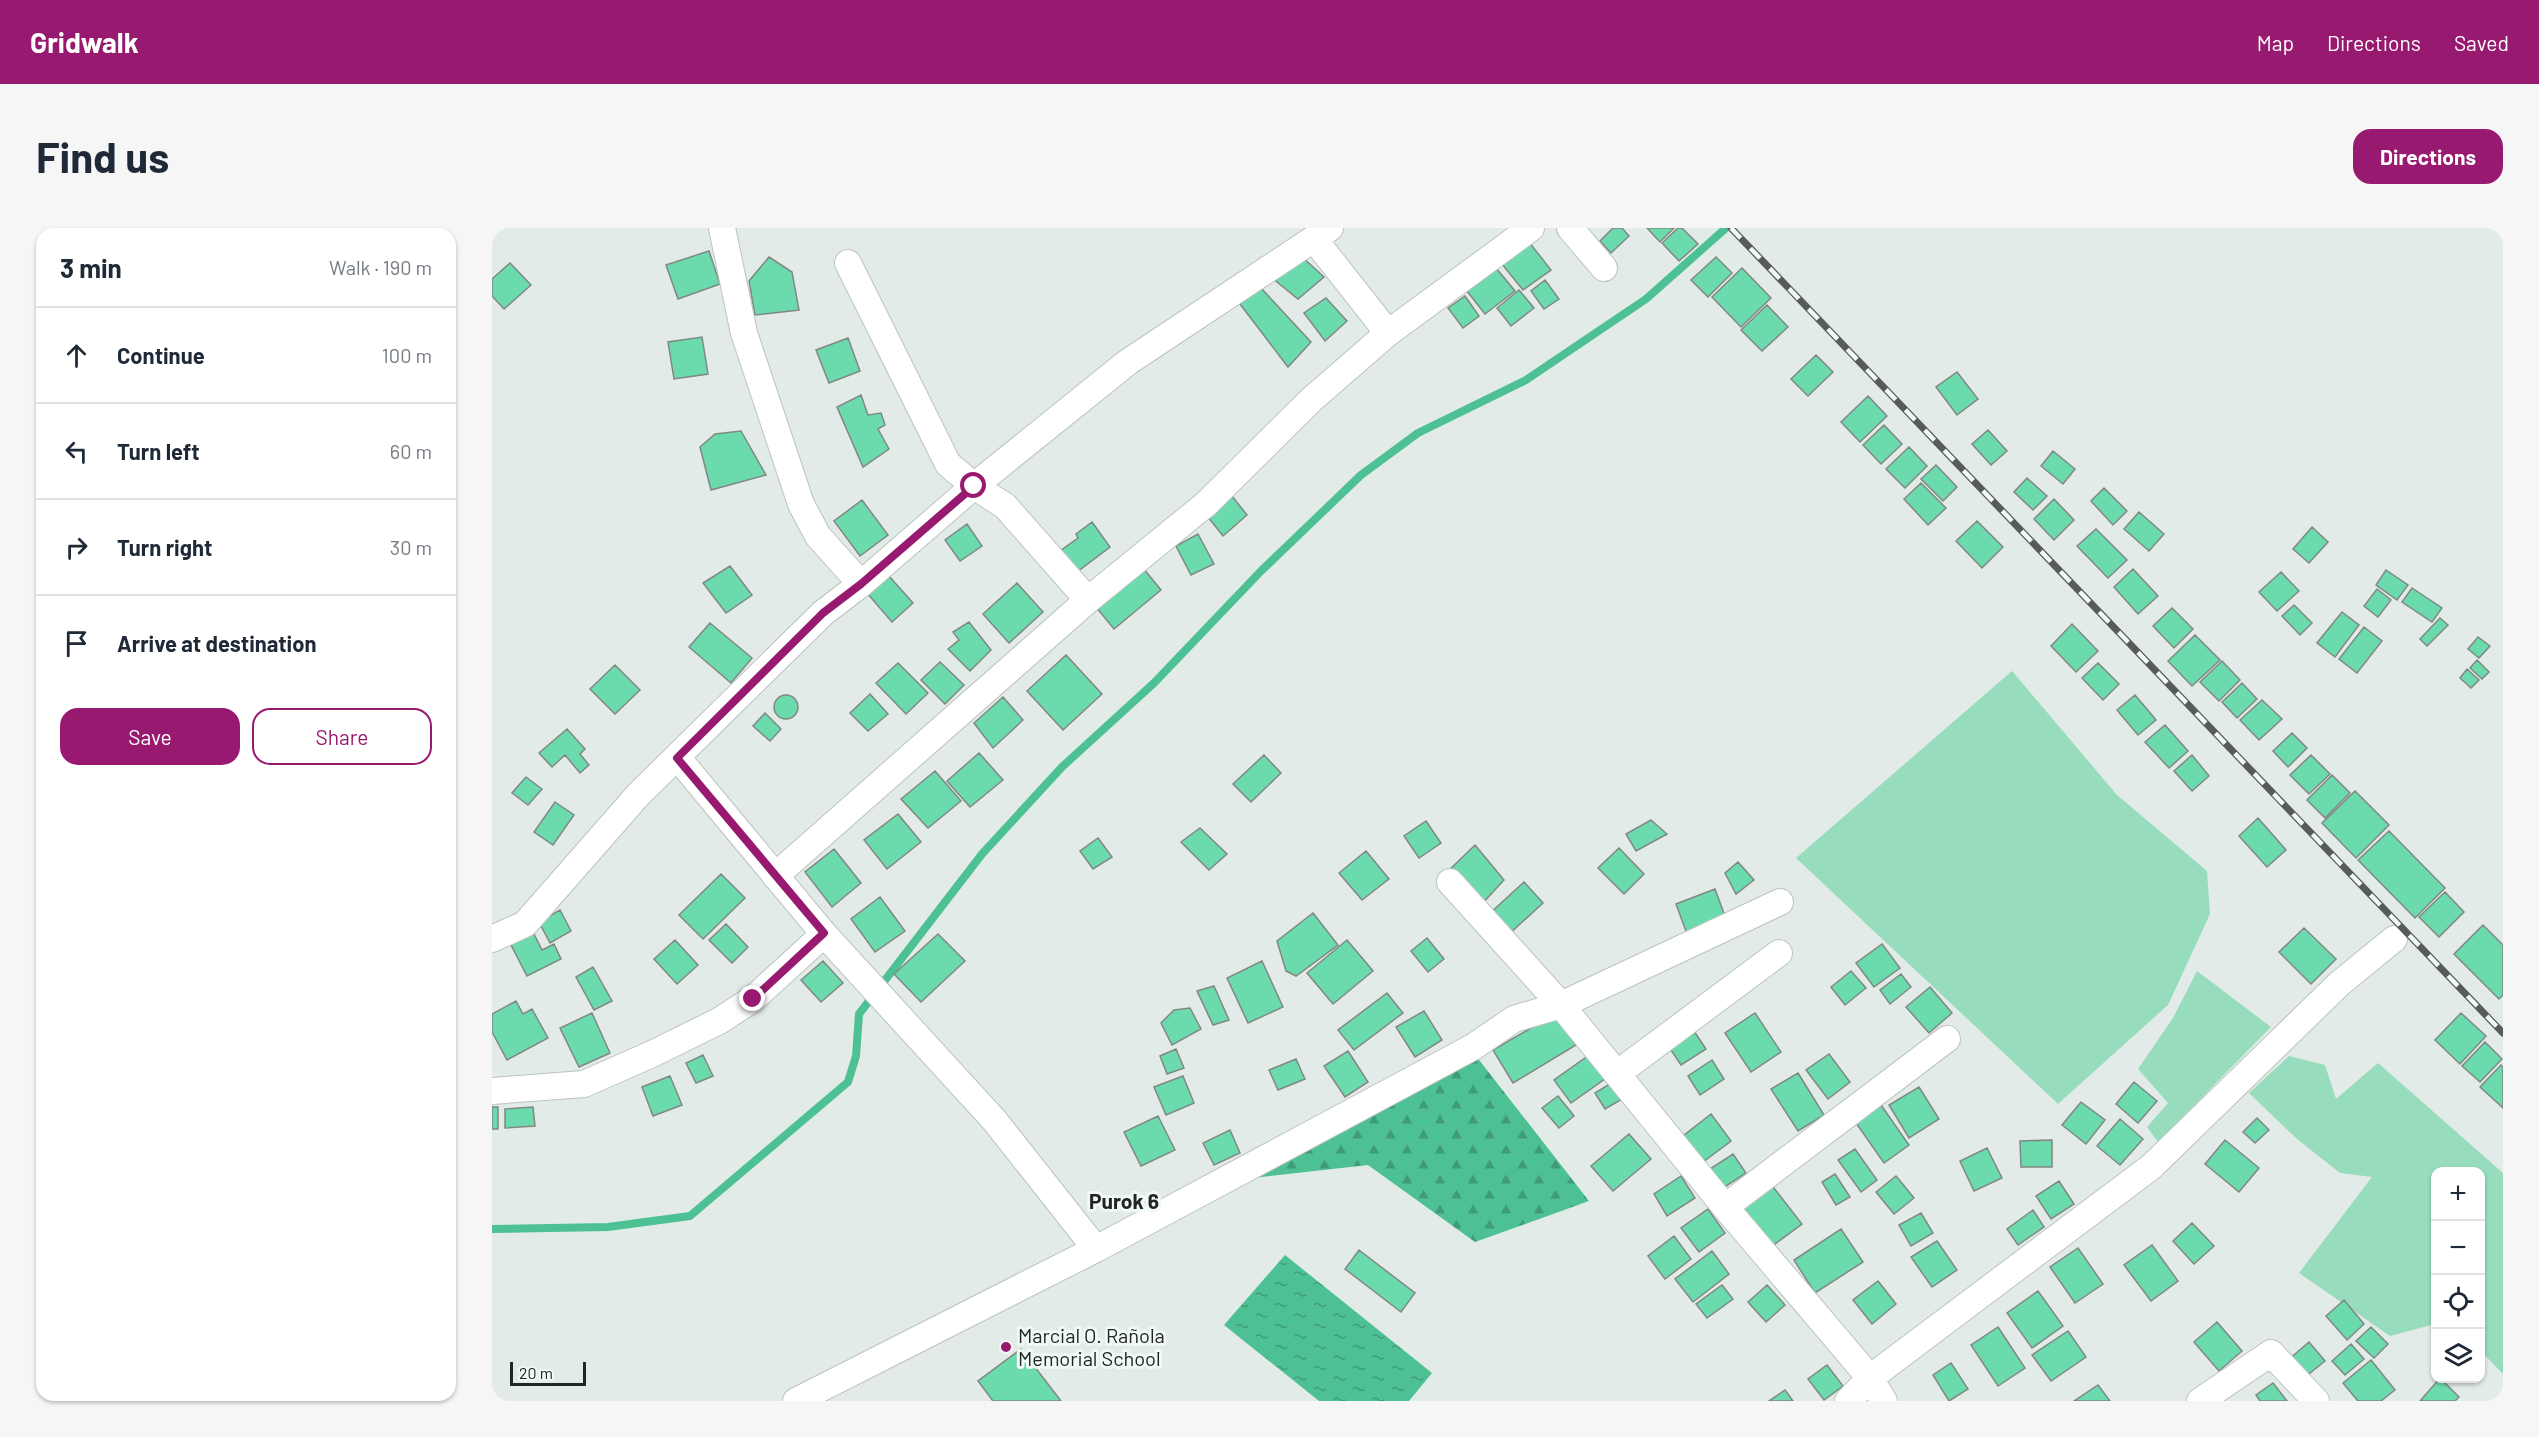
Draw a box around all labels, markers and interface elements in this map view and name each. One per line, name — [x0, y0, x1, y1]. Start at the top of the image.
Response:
text: Gridwalk — [30, 25, 139, 59]
text: Map — [2257, 30, 2294, 55]
text: Directions — [2327, 30, 2421, 55]
text: Saved — [2454, 30, 2509, 55]
button: Directions — [2353, 129, 2503, 184]
text: Find us — [36, 131, 169, 181]
text: 3 min — [60, 252, 122, 283]
text: Walk · 190 m — [329, 255, 432, 279]
icon: ahead — [60, 339, 93, 372]
text: Continue — [117, 342, 205, 368]
text: 100 m — [382, 343, 432, 367]
icon: left — [60, 435, 93, 468]
text: Turn left — [117, 438, 200, 464]
text: 60 m — [390, 439, 432, 463]
route start — [960, 472, 986, 498]
icon: right — [60, 531, 93, 564]
text: Turn right — [117, 534, 212, 560]
text: 30 m — [390, 535, 432, 559]
icon: arrive — [60, 627, 93, 660]
text: Arrive at destination — [117, 630, 316, 656]
button: Save — [60, 708, 240, 765]
button: Share — [252, 708, 432, 765]
route end — [739, 985, 765, 1011]
map controls — [2431, 1167, 2485, 1383]
button: + — [2431, 1167, 2485, 1221]
district label: Purok 6 — [1089, 1188, 1159, 1213]
button: − — [2431, 1221, 2485, 1275]
button: locate — [2431, 1275, 2485, 1329]
place label: Marcial O. Rañola Memorial School — [1018, 1323, 1165, 1370]
button: layers — [2431, 1329, 2485, 1383]
marker: Marcial O. Rañola Memorial School — [999, 1340, 1013, 1354]
scale bar — [510, 1359, 586, 1386]
text: 20 m — [519, 1363, 553, 1382]

